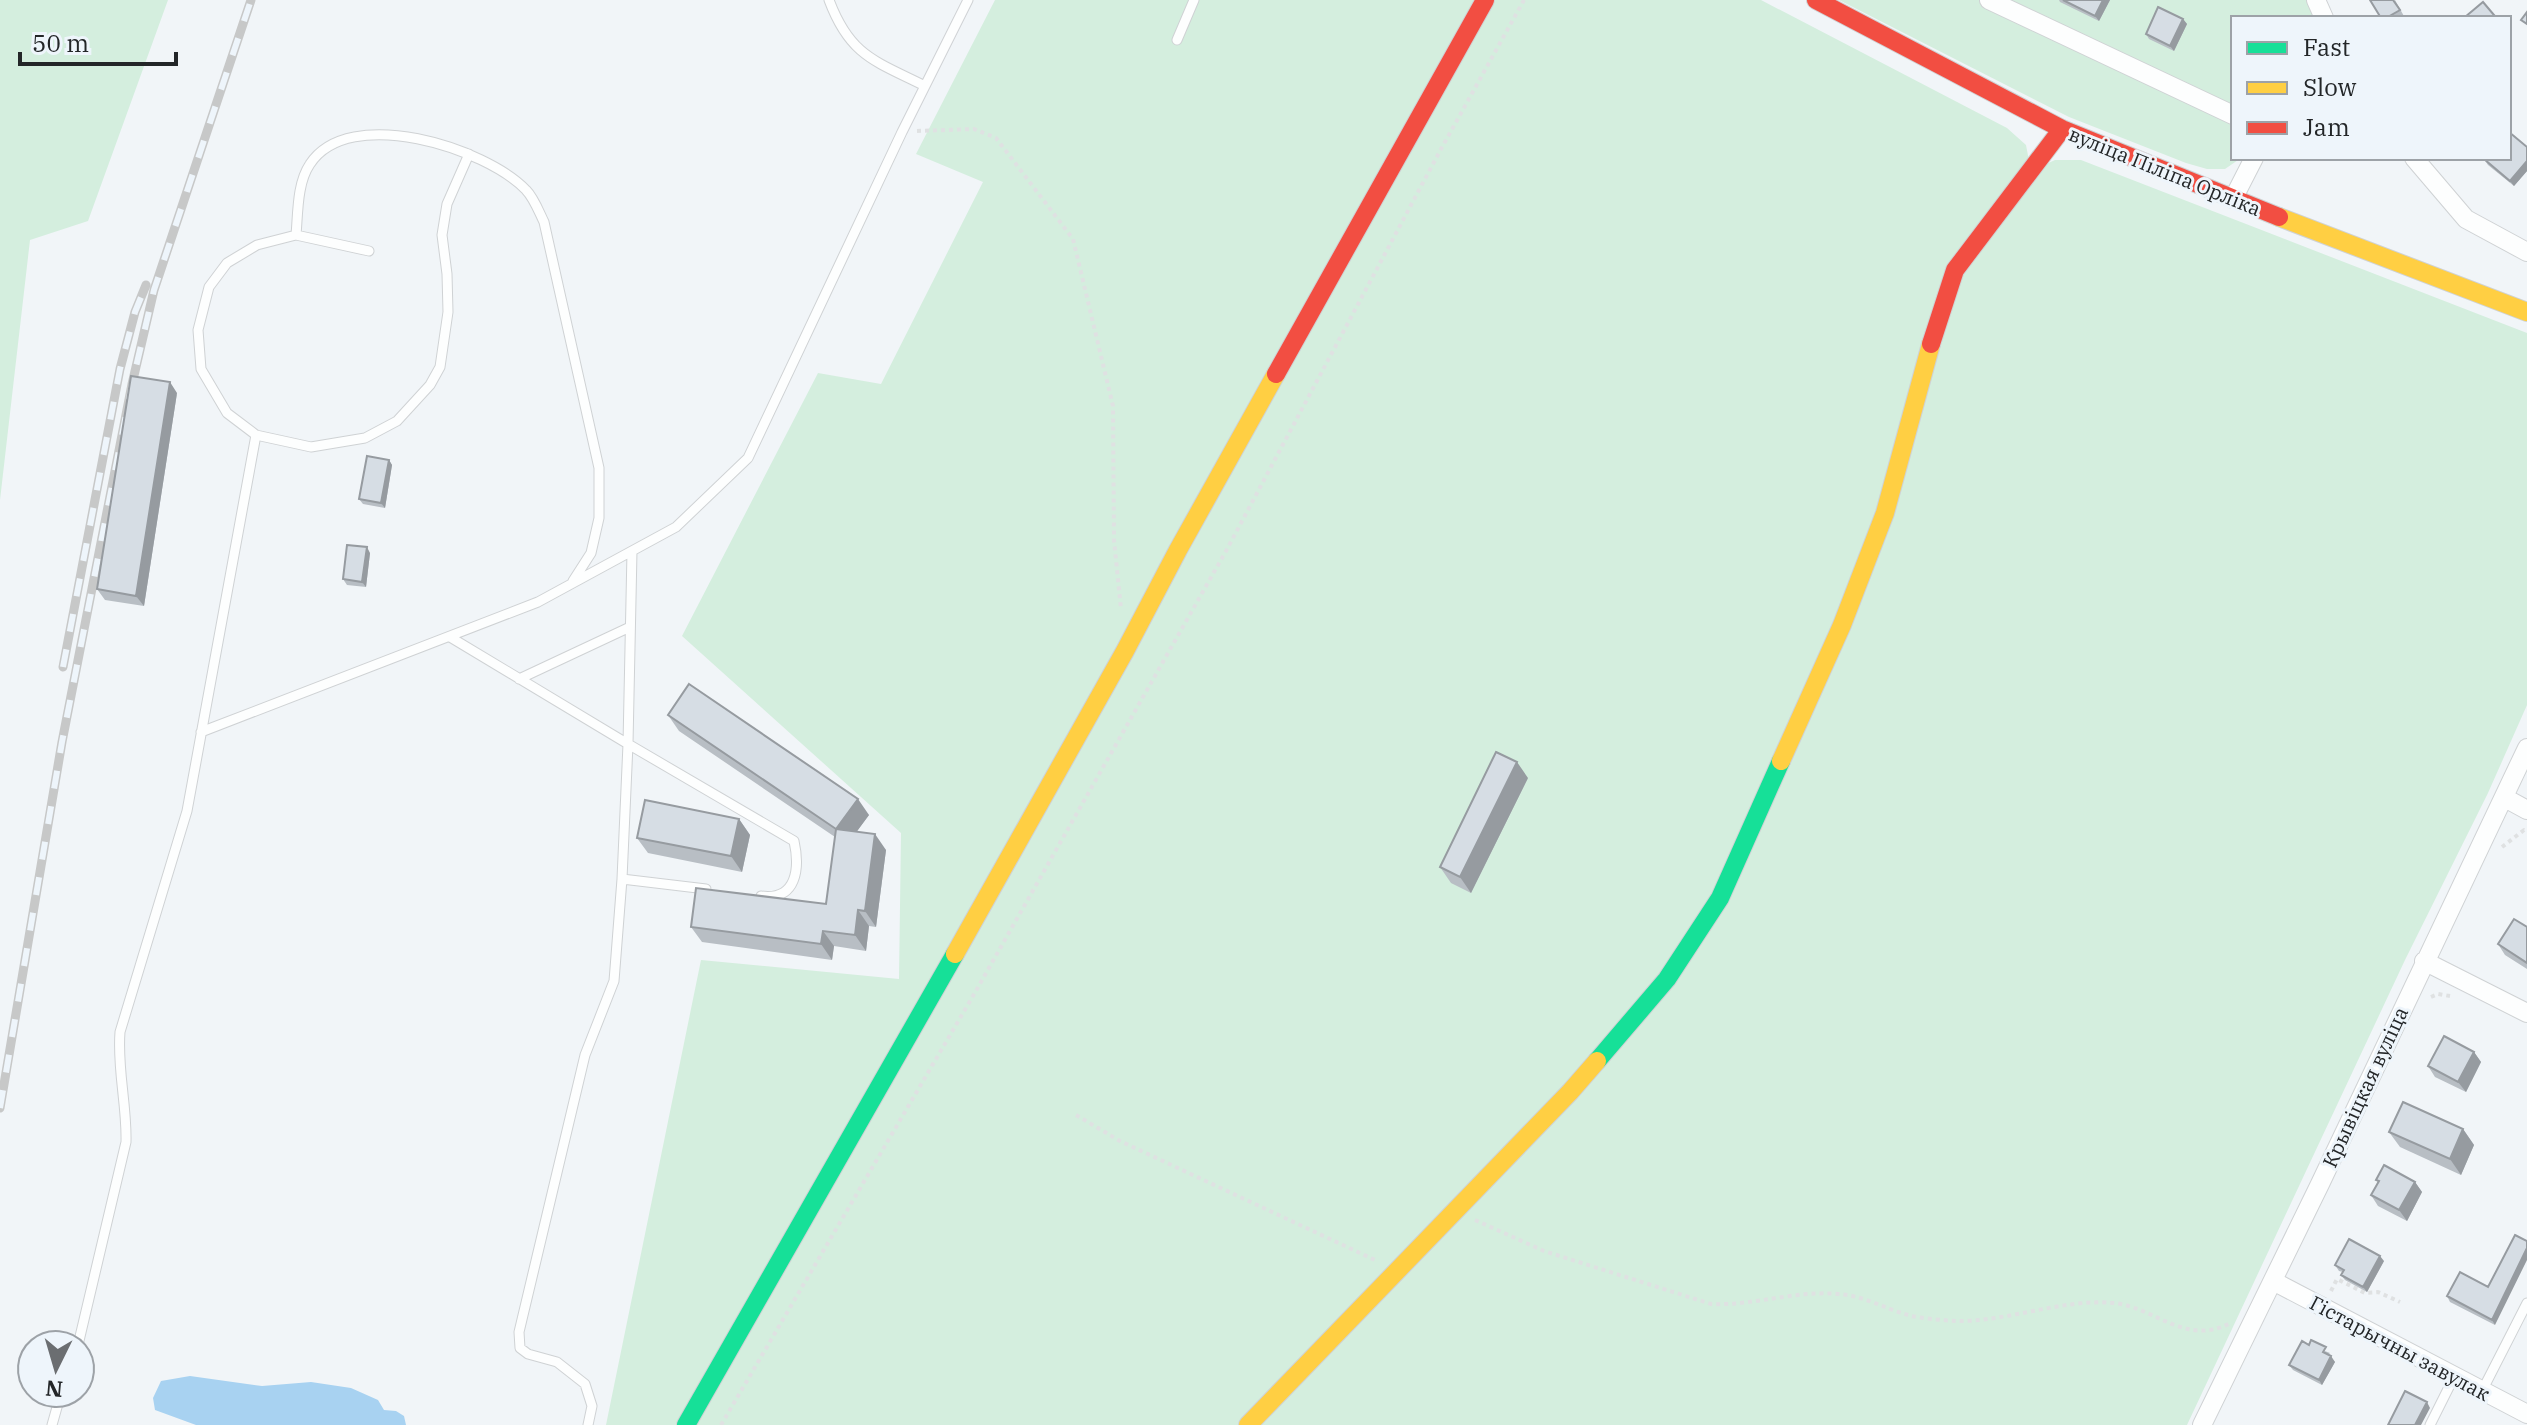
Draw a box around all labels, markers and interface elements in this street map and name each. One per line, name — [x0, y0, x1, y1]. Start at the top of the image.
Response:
scale bar — [20, 16, 176, 66]
legend — [2231, 16, 2511, 160]
text: 50 m — [32, 27, 89, 59]
text: Fast — [2303, 31, 2350, 63]
text: Slow — [2303, 71, 2357, 103]
text: Jam — [2303, 111, 2350, 143]
street label: вуліца Піліпа Орліка — [2065, 120, 2265, 222]
street label: Крывіцкая вуліца — [2316, 1002, 2414, 1172]
street label: Гістарычны завулак — [2305, 1289, 2495, 1407]
north arrow — [16, 1329, 96, 1409]
text: N — [44, 1374, 64, 1405]

